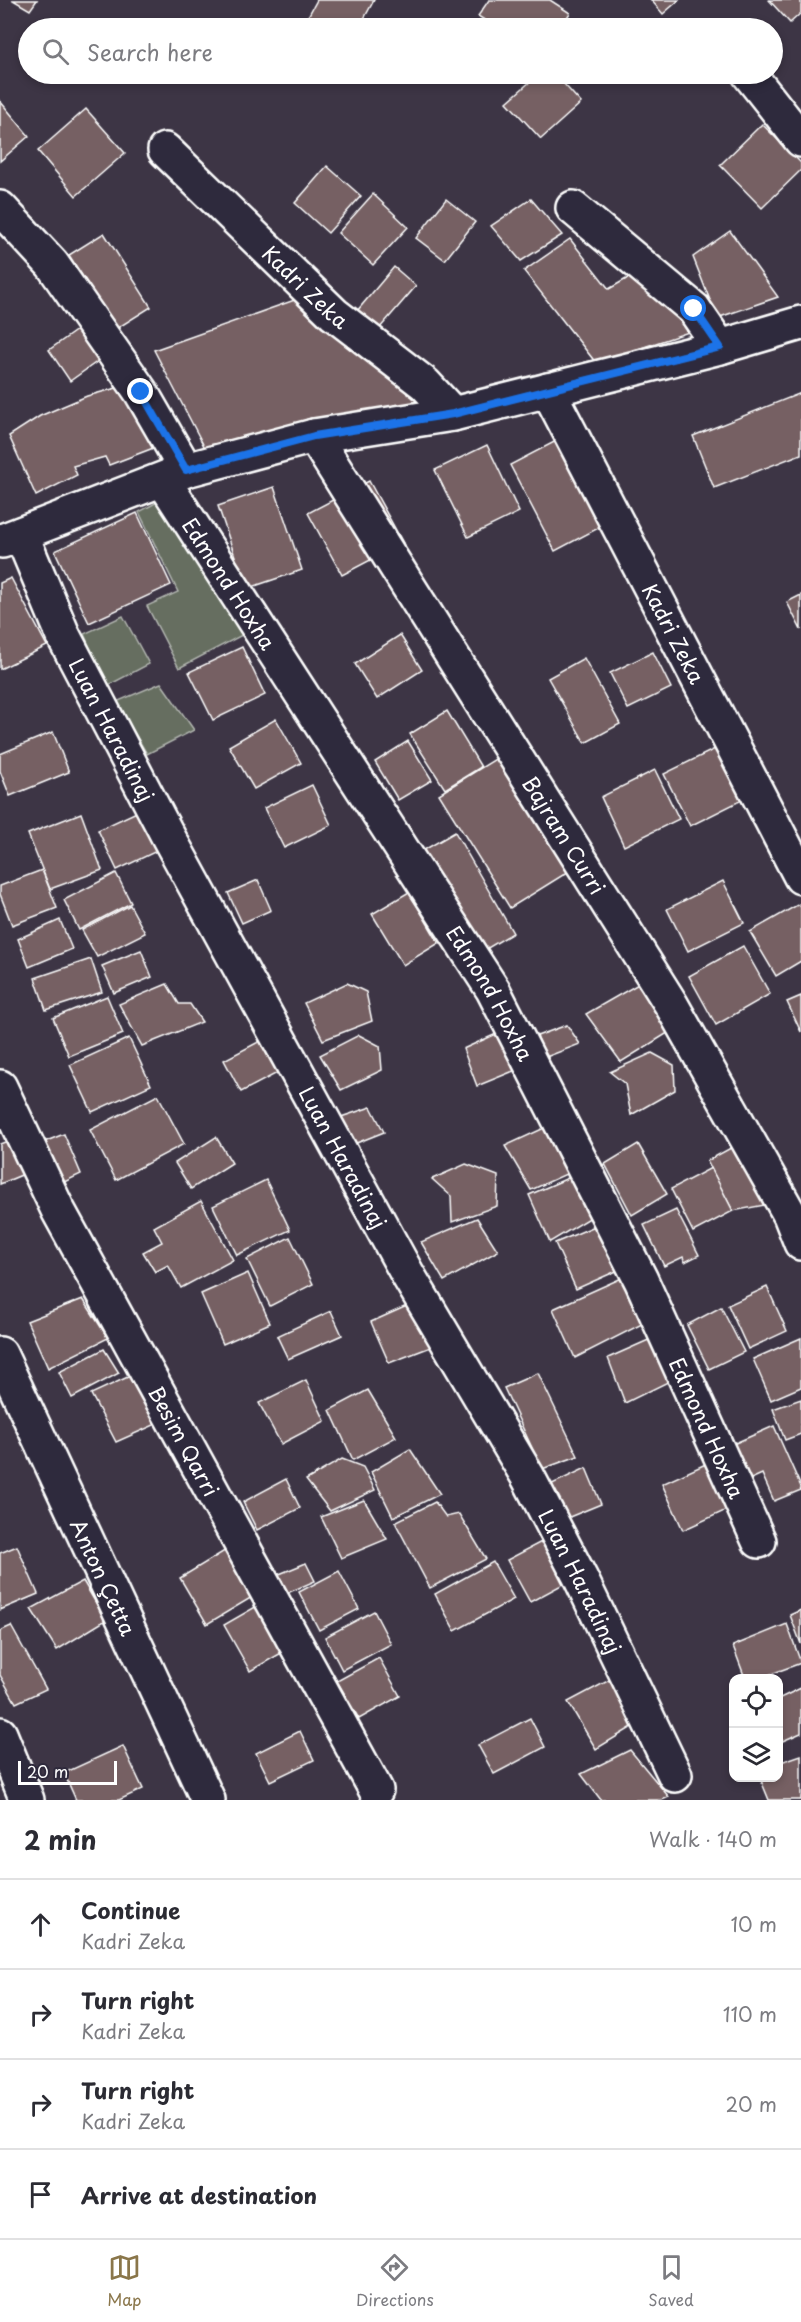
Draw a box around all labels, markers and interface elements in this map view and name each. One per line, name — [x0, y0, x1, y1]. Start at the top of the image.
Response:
search box — [18, 18, 783, 84]
icon: search — [39, 35, 72, 68]
text: Search here — [87, 35, 213, 68]
street label: Kadri Zeka — [255, 237, 356, 336]
route start — [680, 295, 706, 321]
route end — [127, 378, 153, 404]
street label: Edmond Hoxha — [175, 511, 284, 656]
street label: Kadri Zeka — [635, 577, 714, 690]
street label: Luan Haradinaj — [62, 652, 163, 807]
street label: Bajram Curri — [515, 769, 614, 900]
street label: Edmond Hoxha — [439, 919, 542, 1066]
street label: Luan Haradinaj — [291, 1080, 395, 1234]
street label: Edmond Hoxha — [662, 1352, 754, 1503]
street label: Besim Qarri — [141, 1379, 228, 1502]
street label: Luan Haradinaj — [531, 1503, 630, 1659]
street label: Anton Çetta — [63, 1513, 145, 1641]
map controls — [729, 1674, 783, 1782]
button: locate — [729, 1674, 783, 1728]
button: layers — [729, 1728, 783, 1782]
scale bar — [18, 1758, 117, 1786]
text: 20 m — [27, 1759, 68, 1783]
text: 2 min — [24, 1820, 97, 1859]
text: Walk · 140 m — [649, 1824, 777, 1854]
text: Continue — [81, 1893, 180, 1926]
icon: ahead — [24, 1908, 57, 1941]
text: 10 m — [730, 1909, 777, 1939]
text: Kadri Zeka — [81, 1926, 185, 1956]
text: Turn right — [81, 1983, 194, 2016]
icon: right — [24, 1998, 57, 2031]
text: 110 m — [723, 1999, 777, 2029]
text: Kadri Zeka — [81, 2016, 185, 2046]
text: Turn right — [81, 2073, 194, 2106]
icon: right — [24, 2088, 57, 2121]
text: 20 m — [725, 2089, 777, 2119]
text: Kadri Zeka — [81, 2106, 185, 2136]
icon: arrive — [24, 2178, 57, 2211]
text: Arrive at destination — [81, 2178, 317, 2211]
tab: Map — [107, 2251, 141, 2311]
tab: Directions — [356, 2251, 434, 2311]
tab: Saved — [648, 2251, 694, 2311]

